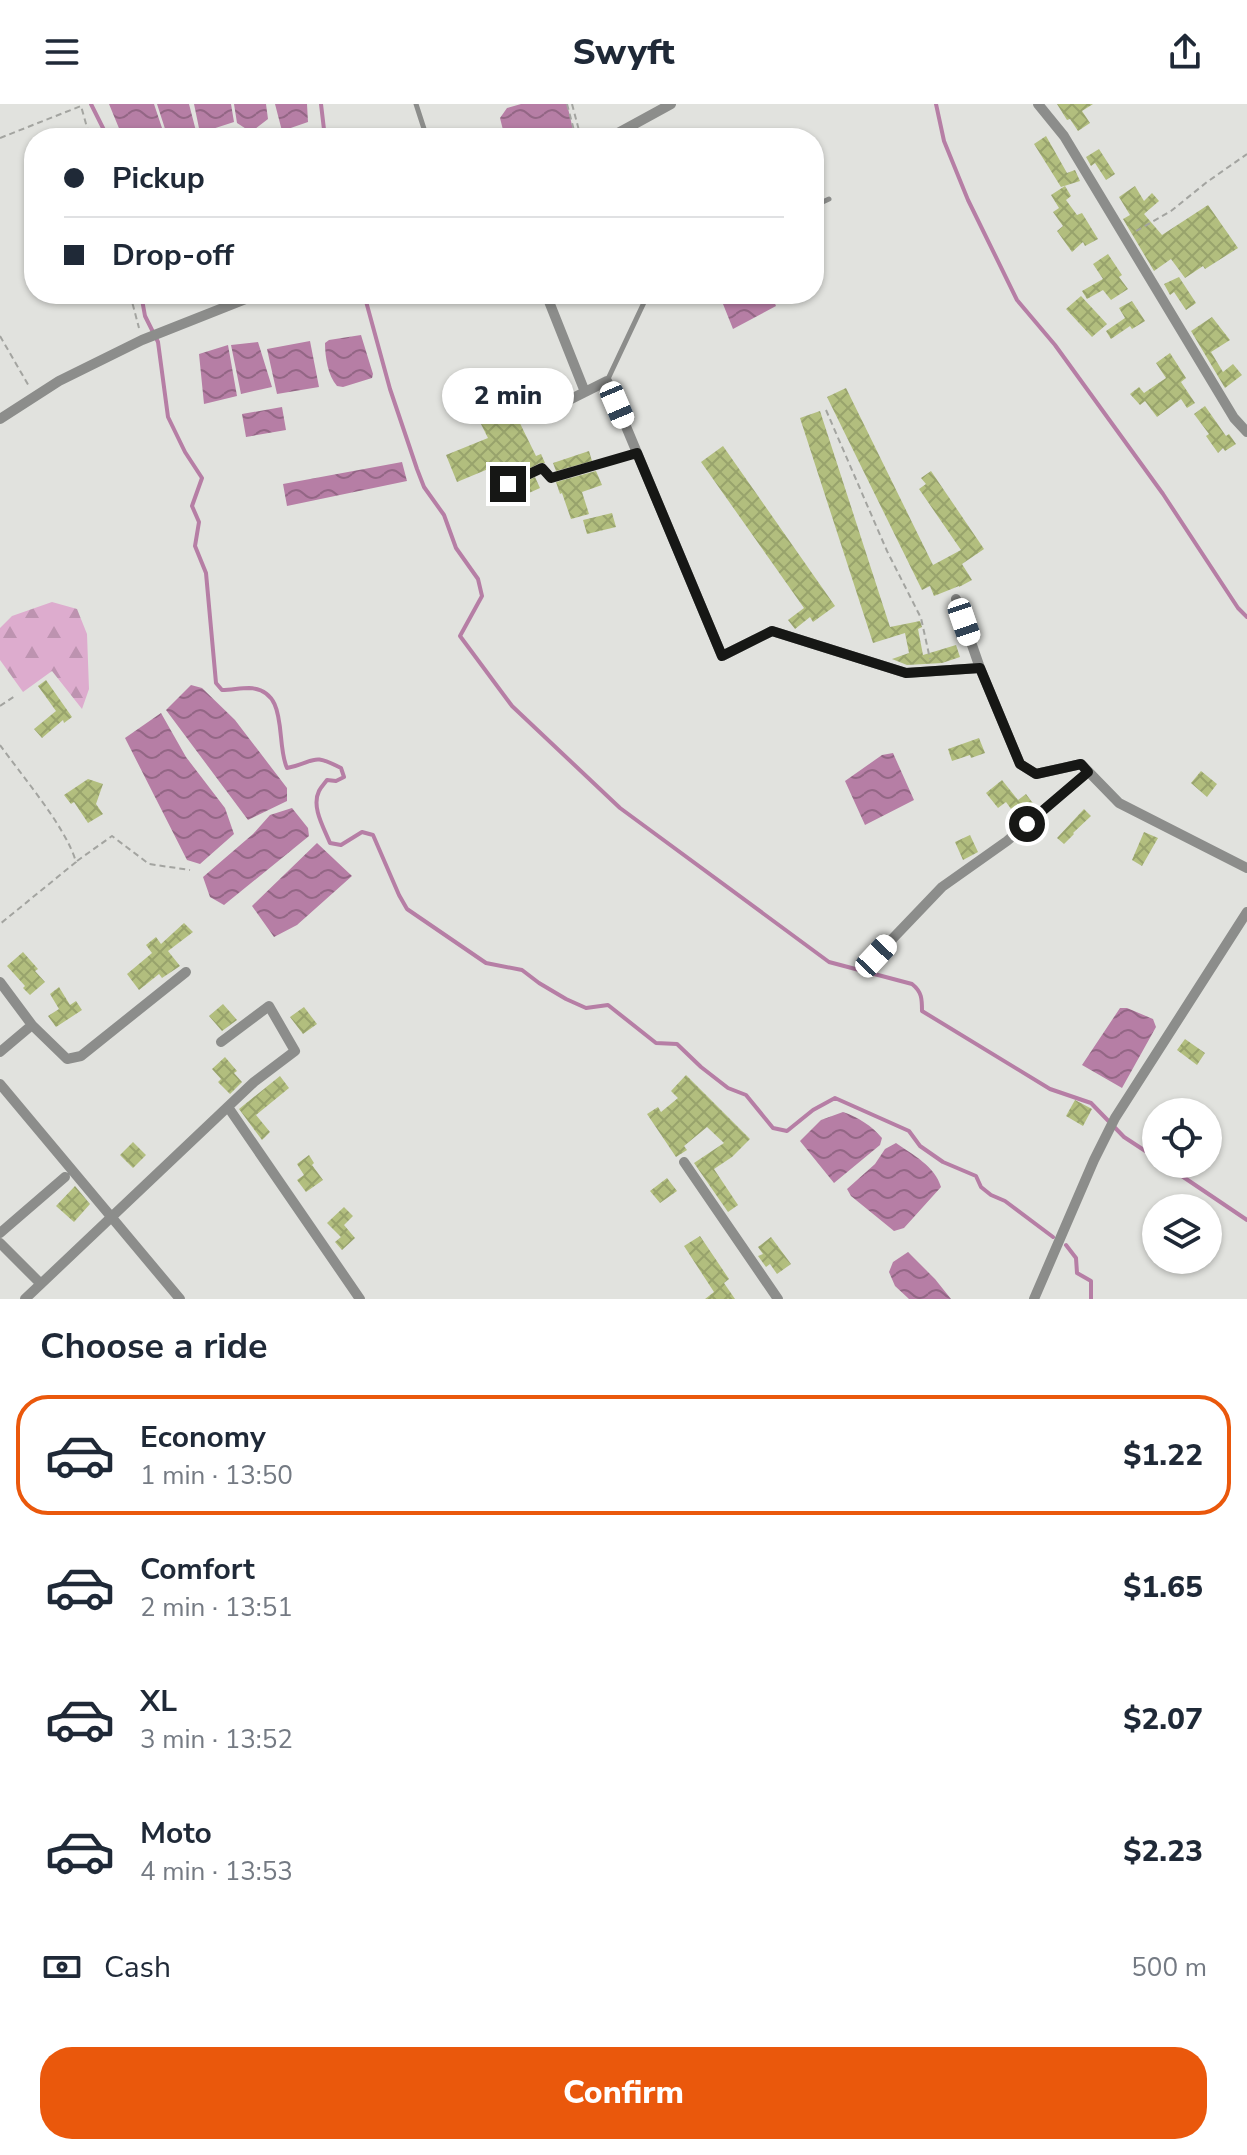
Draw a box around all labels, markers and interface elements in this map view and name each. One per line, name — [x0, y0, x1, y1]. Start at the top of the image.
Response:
text: Swyft — [572, 28, 675, 77]
icon: menu — [40, 30, 84, 74]
icon: share — [1163, 30, 1207, 74]
text: Pickup — [112, 158, 205, 199]
text: Drop-off — [112, 235, 234, 276]
callout: 2 min — [442, 368, 574, 424]
text: 2 min — [474, 378, 542, 413]
car — [597, 378, 637, 432]
route end — [490, 466, 526, 502]
car — [945, 595, 983, 649]
route start — [1009, 806, 1045, 842]
car — [851, 930, 901, 982]
map controls — [1142, 1098, 1222, 1274]
button: locate — [1142, 1098, 1222, 1178]
button: layers — [1142, 1194, 1222, 1274]
text: Choose a ride — [40, 1322, 268, 1371]
text: Economy — [140, 1417, 266, 1458]
icon: car — [44, 1419, 116, 1491]
text: $1.22 — [1123, 1435, 1203, 1476]
text: 1 min · 13:50 — [140, 1458, 293, 1493]
text: Comfort — [140, 1549, 255, 1590]
icon: car — [44, 1551, 116, 1623]
text: $1.65 — [1123, 1567, 1203, 1608]
text: 2 min · 13:51 — [140, 1590, 293, 1625]
text: XL — [140, 1681, 177, 1722]
icon: car — [44, 1683, 116, 1755]
text: $2.07 — [1123, 1699, 1203, 1740]
text: 3 min · 13:52 — [140, 1722, 293, 1757]
text: Moto — [140, 1813, 212, 1854]
icon: car — [44, 1815, 116, 1887]
text: $2.23 — [1123, 1831, 1203, 1872]
text: 4 min · 13:53 — [140, 1854, 293, 1889]
icon: cash — [40, 1945, 84, 1989]
text: Cash — [104, 1947, 171, 1988]
text: 500 m — [1131, 1950, 1207, 1985]
button: Confirm — [40, 2047, 1207, 2139]

